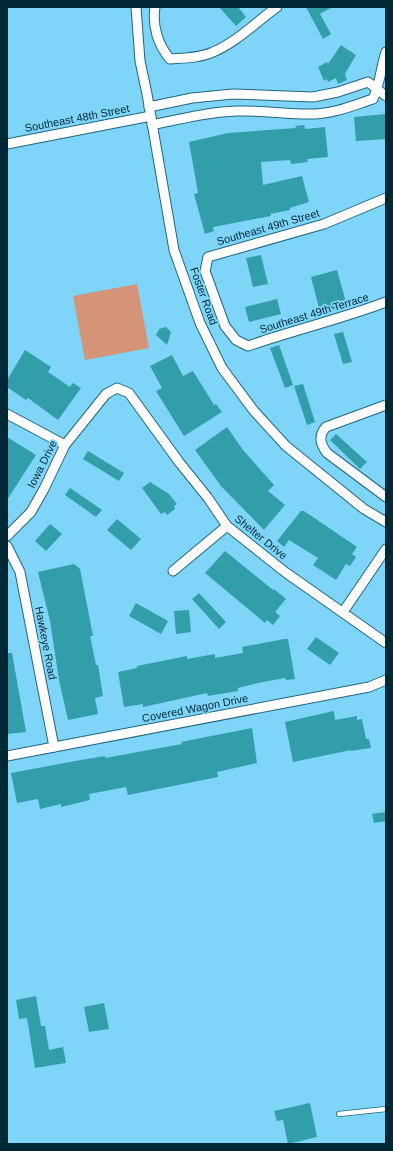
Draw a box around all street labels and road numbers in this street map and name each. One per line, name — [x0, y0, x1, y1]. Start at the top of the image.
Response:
street label: Southeast 48th Street — [24, 102, 130, 134]
street label: Southeast 49th Street — [215, 207, 321, 247]
street label: Foster Road — [188, 266, 220, 326]
street label: Southeast 49th Terrace — [258, 291, 370, 335]
street label: Iowa Drive — [25, 438, 59, 490]
street label: Shelter Drive — [233, 512, 289, 562]
street label: Hawkeye Road — [33, 605, 59, 681]
street label: Covered Wagon Drive — [141, 692, 249, 724]

